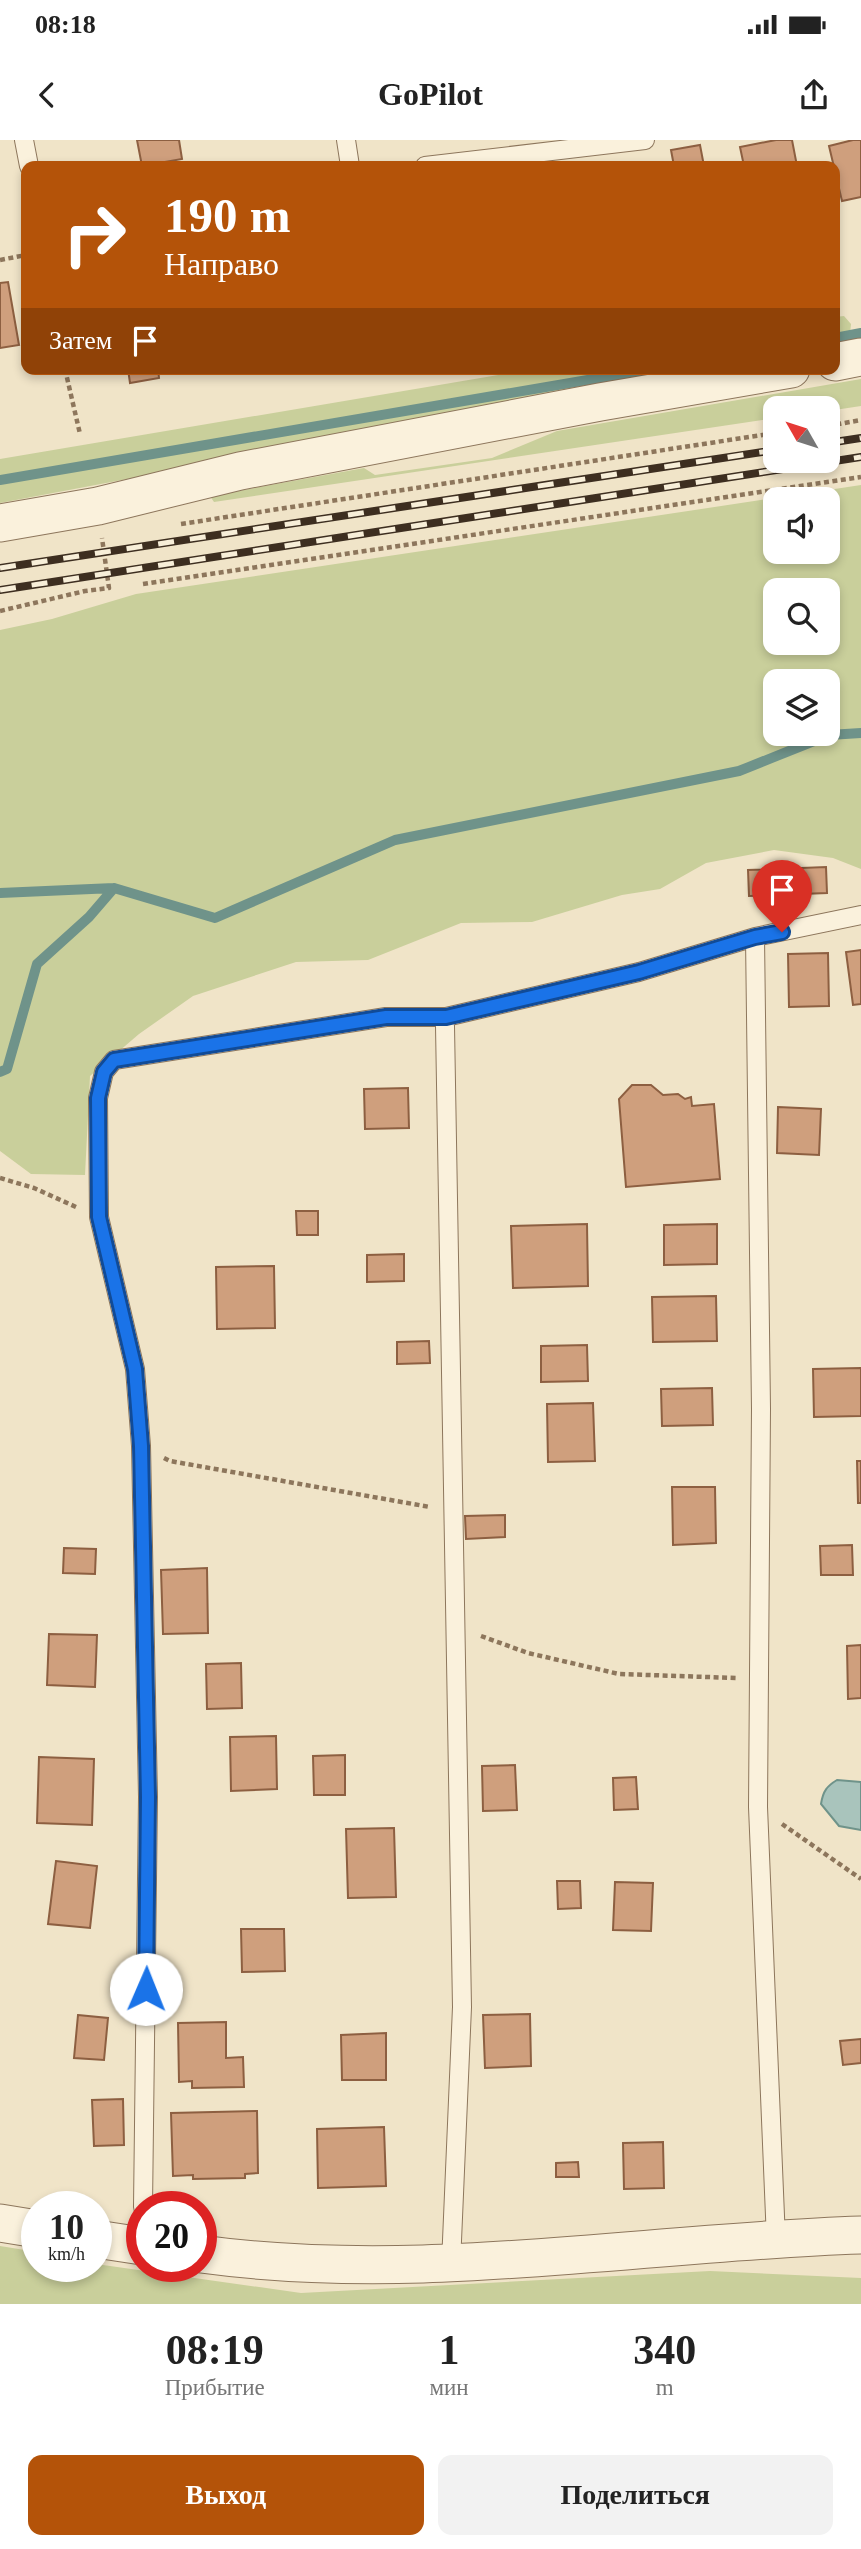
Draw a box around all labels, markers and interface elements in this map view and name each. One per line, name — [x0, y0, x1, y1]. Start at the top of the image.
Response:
text: 08:18 — [35, 10, 96, 39]
icon: back — [28, 76, 66, 114]
text: GoPilot — [378, 76, 483, 112]
icon: share — [795, 76, 833, 114]
text: 190 m — [164, 188, 291, 243]
icon: right — [49, 189, 140, 280]
text: Направо — [164, 246, 279, 282]
icon: arrive — [126, 322, 164, 360]
text: Затем — [49, 326, 112, 355]
north arrow — [763, 396, 840, 472]
map controls — [763, 396, 840, 746]
button: sound — [763, 487, 840, 564]
button: search — [763, 578, 840, 655]
button: layers — [763, 669, 840, 746]
pin — [752, 860, 812, 932]
icon: arrive — [763, 871, 801, 909]
position arrow — [109, 1952, 183, 2026]
speed limit sign: 20 — [126, 2191, 217, 2282]
text: 10 — [49, 2208, 84, 2247]
text: km/h — [48, 2244, 85, 2264]
text: 08:19 — [166, 2327, 264, 2373]
text: 1 — [439, 2327, 460, 2373]
text: 340 — [633, 2327, 696, 2373]
text: Прибытие — [165, 2375, 265, 2400]
text: мин — [429, 2375, 469, 2400]
text: m — [656, 2375, 674, 2400]
button: Выход — [28, 2455, 424, 2535]
button: Поделиться — [438, 2455, 833, 2535]

